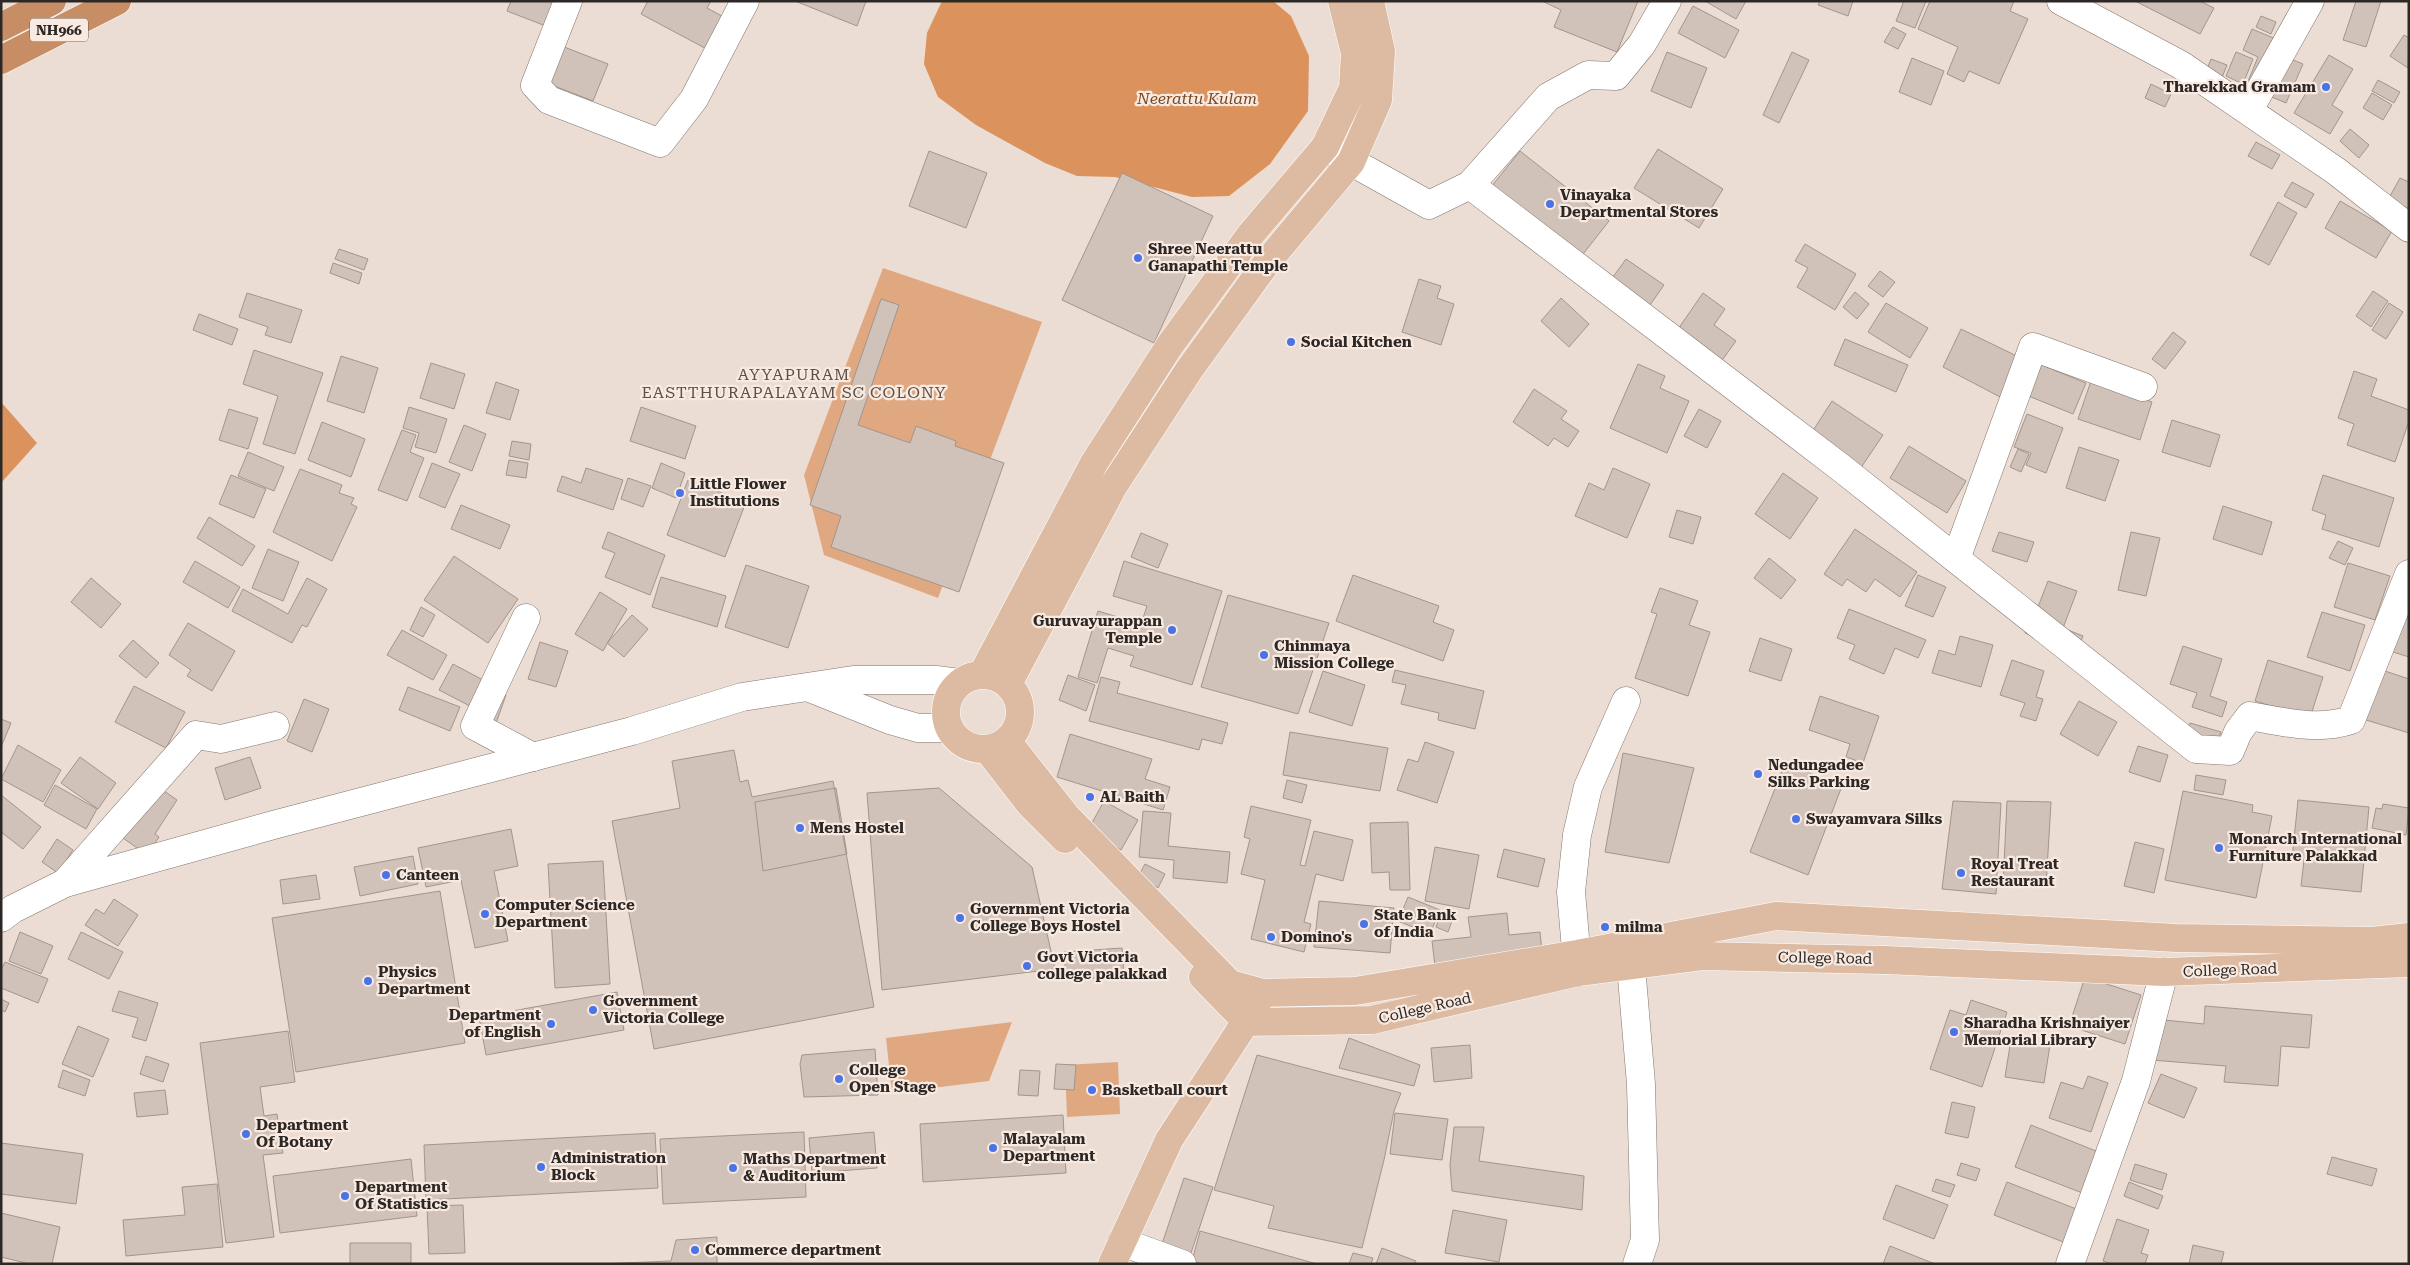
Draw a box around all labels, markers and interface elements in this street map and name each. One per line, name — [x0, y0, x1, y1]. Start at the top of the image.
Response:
road number: NH966 — [30, 18, 88, 42]
place label: Tharekkad Gramam — [2163, 78, 2317, 96]
marker: Tharekkad Gramam — [2320, 81, 2332, 93]
water label: Neerattu Kulam — [1136, 89, 1257, 108]
place label: Vinayaka Departmental Stores — [1560, 186, 1718, 221]
marker: Vinayaka Departmental Stores — [1544, 198, 1556, 210]
place label: Shree Neerattu Ganapathi Temple — [1148, 240, 1288, 275]
marker: Shree Neerattu Ganapathi Temple — [1132, 252, 1144, 264]
place label: Social Kitchen — [1301, 333, 1412, 351]
marker: Social Kitchen — [1285, 336, 1297, 348]
district label: AYYAPURAM EASTTHURAPALAYAM SC COLONY — [641, 365, 947, 402]
place label: Little Flower Institutions — [690, 475, 787, 510]
marker: Little Flower Institutions — [674, 487, 686, 499]
place label: Guruvayurappan Temple — [1033, 612, 1162, 647]
marker: Guruvayurappan Temple — [1166, 624, 1178, 636]
place label: Chinmaya Mission College — [1274, 637, 1394, 672]
marker: Chinmaya Mission College — [1258, 649, 1270, 661]
place label: Nedungadee Silks Parking — [1768, 756, 1870, 791]
marker: Nedungadee Silks Parking — [1752, 768, 1764, 780]
place label: AL Baith — [1100, 788, 1165, 806]
marker: AL Baith — [1084, 791, 1096, 803]
place label: Swayamvara Silks — [1806, 810, 1943, 828]
marker: Swayamvara Silks — [1790, 813, 1802, 825]
place label: Mens Hostel — [810, 819, 904, 837]
marker: Mens Hostel — [794, 822, 806, 834]
place label: Monarch International Furniture Palakkad — [2229, 830, 2402, 865]
marker: Monarch International Furniture Palakkad — [2213, 842, 2225, 854]
place label: Royal Treat Restaurant — [1971, 855, 2059, 890]
place label: Canteen — [396, 866, 459, 884]
marker: Royal Treat Restaurant — [1955, 867, 1967, 879]
marker: Canteen — [380, 869, 392, 881]
place label: Computer Science Department — [495, 896, 635, 931]
place label: Government Victoria College Boys Hostel — [970, 900, 1130, 935]
place label: State Bank of India — [1374, 906, 1457, 941]
marker: Computer Science Department — [479, 908, 491, 920]
marker: Government Victoria College Boys Hostel — [954, 912, 966, 924]
marker: State Bank of India — [1358, 918, 1370, 930]
place label: milma — [1615, 918, 1663, 936]
marker: milma — [1599, 921, 1611, 933]
place label: Domino's — [1281, 928, 1352, 946]
marker: Domino's — [1265, 931, 1277, 943]
place label: Govt Victoria college palakkad — [1037, 948, 1167, 983]
street label: College Road — [1778, 948, 1873, 968]
street label: College Road — [2182, 959, 2278, 981]
marker: Govt Victoria college palakkad — [1021, 960, 1033, 972]
place label: Physics Department — [378, 963, 470, 998]
marker: Physics Department — [362, 975, 374, 987]
street label: College Road — [1377, 989, 1473, 1027]
place label: Government Victoria College — [603, 992, 725, 1027]
marker: Government Victoria College — [587, 1004, 599, 1016]
place label: Department of English — [449, 1006, 541, 1041]
place label: Sharadha Krishnaiyer Memorial Library — [1964, 1014, 2130, 1049]
marker: Department of English — [545, 1018, 557, 1030]
marker: Sharadha Krishnaiyer Memorial Library — [1948, 1026, 1960, 1038]
place label: College Open Stage — [849, 1061, 936, 1096]
marker: College Open Stage — [833, 1073, 845, 1085]
place label: Basketball court — [1102, 1081, 1228, 1099]
marker: Basketball court — [1086, 1084, 1098, 1096]
place label: Department Of Botany — [256, 1116, 348, 1151]
marker: Department Of Botany — [240, 1128, 252, 1140]
place label: Malayalam Department — [1003, 1130, 1095, 1165]
marker: Malayalam Department — [987, 1142, 999, 1154]
place label: Administration Block — [551, 1149, 666, 1184]
place label: Maths Department & Auditorium — [743, 1150, 886, 1185]
marker: Administration Block — [535, 1161, 547, 1173]
marker: Maths Department & Auditorium — [727, 1162, 739, 1174]
place label: Department Of Statistics — [355, 1178, 448, 1213]
marker: Department Of Statistics — [339, 1190, 351, 1202]
place label: Commerce department — [705, 1241, 881, 1259]
marker: Commerce department — [689, 1244, 701, 1256]

